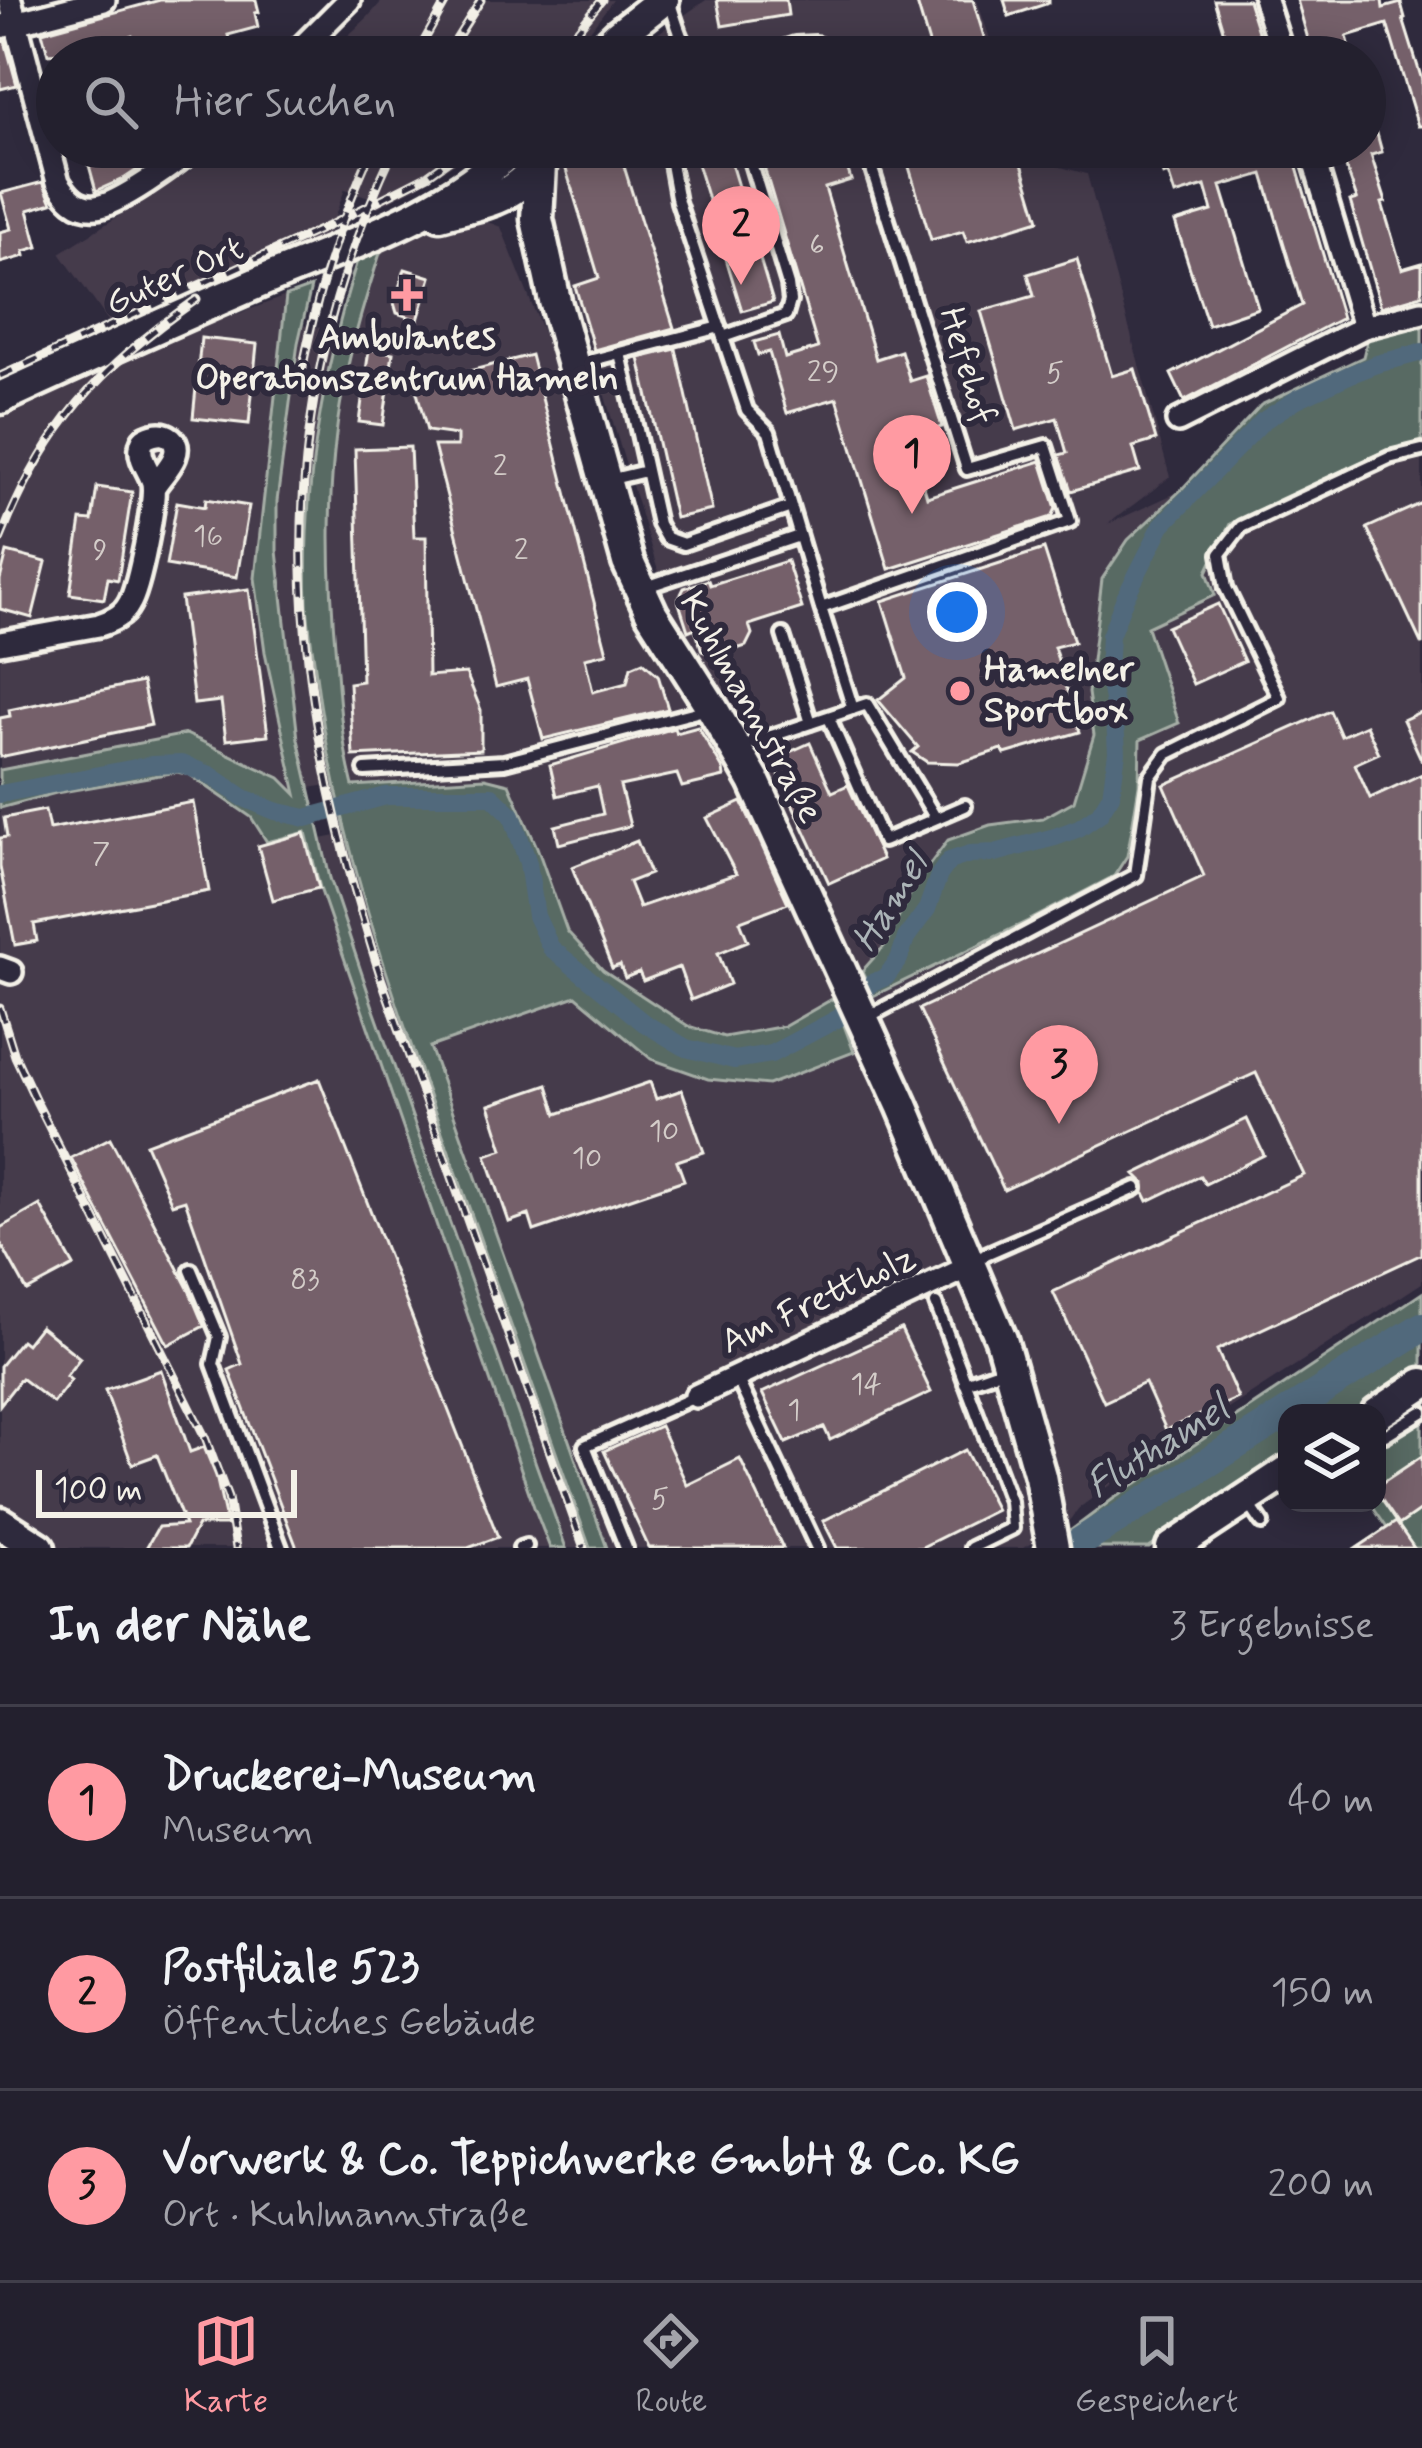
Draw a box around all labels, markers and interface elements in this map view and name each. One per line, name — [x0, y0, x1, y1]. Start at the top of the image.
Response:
search box — [36, 36, 1386, 168]
icon: search — [78, 69, 144, 135]
text: Hier suchen — [174, 73, 396, 132]
pin: 2 — [702, 186, 780, 285]
street label: Guter Ort — [98, 226, 252, 328]
house number: 6 — [809, 226, 825, 265]
marker: Ambulantes Operationszentrum Hameln — [391, 279, 423, 311]
street label: Hefehof — [926, 302, 1006, 430]
place label: Ambulantes Operationszentrum Hameln — [195, 315, 619, 403]
house number: 29 — [807, 353, 839, 392]
house number: 5 — [1046, 354, 1064, 393]
pin: 1 — [873, 415, 951, 514]
house number: 2 — [493, 447, 507, 486]
house number: 16 — [193, 517, 223, 556]
house number: 9 — [93, 531, 107, 570]
house number: 2 — [514, 531, 528, 570]
your location — [927, 582, 987, 642]
street label: Kuhlmannstraße — [667, 584, 833, 832]
place label: Hamelner Sportbox — [984, 647, 1135, 735]
marker: Hamelner Sportbox — [947, 678, 973, 704]
house number: 7 — [92, 834, 110, 873]
water label: Hamel — [841, 839, 944, 962]
pin: 3 — [1020, 1025, 1098, 1124]
house number: 10 — [649, 1112, 679, 1151]
house number: 10 — [572, 1139, 602, 1178]
street label: Am Frettholz — [714, 1235, 924, 1367]
house number: 83 — [290, 1260, 320, 1299]
house number: 14 — [850, 1365, 882, 1404]
water label: Fluthamel — [1077, 1382, 1242, 1512]
house number: 1 — [787, 1391, 801, 1430]
map controls — [1278, 1404, 1386, 1512]
button: layers — [1278, 1404, 1386, 1512]
scale bar — [36, 1464, 297, 1517]
text: 100 m — [54, 1469, 143, 1513]
house number: 5 — [651, 1480, 669, 1519]
text: In der Nähe — [48, 1593, 311, 1659]
text: 3 Ergebnisse — [1169, 1601, 1374, 1652]
text: Druckerei-Museum — [162, 1747, 537, 1806]
text: 1 — [78, 1776, 96, 1827]
text: 40 m — [1287, 1776, 1374, 1827]
text: Museum — [162, 1806, 314, 1857]
text: Postfiliale 523 — [162, 1939, 419, 1998]
text: 2 — [77, 1968, 97, 2019]
text: 150 m — [1271, 1968, 1374, 2019]
text: Öffentliches Gebäude — [162, 1998, 536, 2049]
text: Vorwerk & Co. Teppichwerke GmbH & Co. KG — [162, 2131, 1020, 2190]
text: 3 — [78, 2160, 96, 2211]
text: 200 m — [1268, 2160, 1374, 2211]
text: Ort · Kuhlmannstraße — [162, 2190, 529, 2241]
tab: Karte — [184, 2308, 268, 2424]
tab: Route — [635, 2308, 707, 2424]
tab: Gespeichert — [1075, 2308, 1238, 2424]

